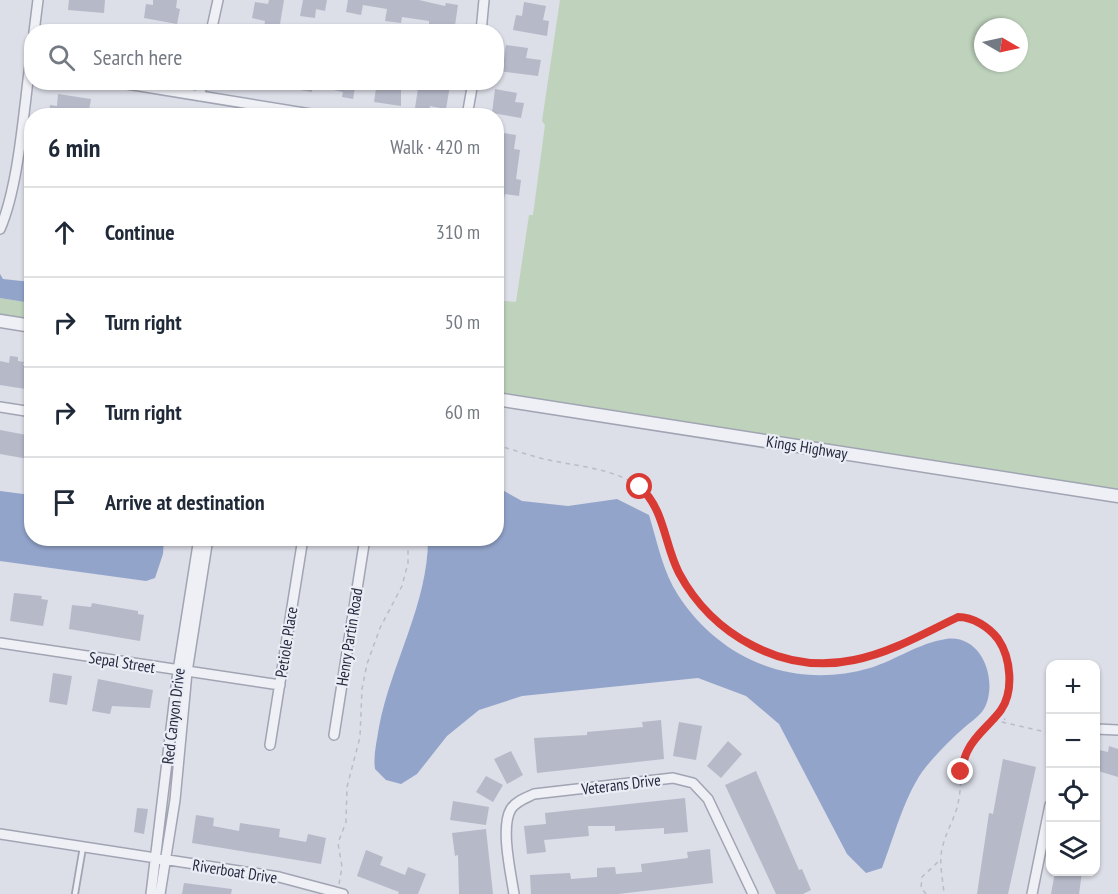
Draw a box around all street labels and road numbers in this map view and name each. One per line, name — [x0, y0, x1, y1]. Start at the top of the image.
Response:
street label: Kings Highway — [765, 431, 849, 463]
street label: Henry Partin Road — [331, 586, 367, 687]
street label: Petiole Place — [271, 605, 301, 679]
street label: Sepal Street — [87, 647, 157, 677]
street label: Red Canyon Drive — [157, 667, 189, 765]
street label: Veterans Drive — [579, 769, 662, 799]
street label: Riverboat Drive — [191, 854, 279, 888]

